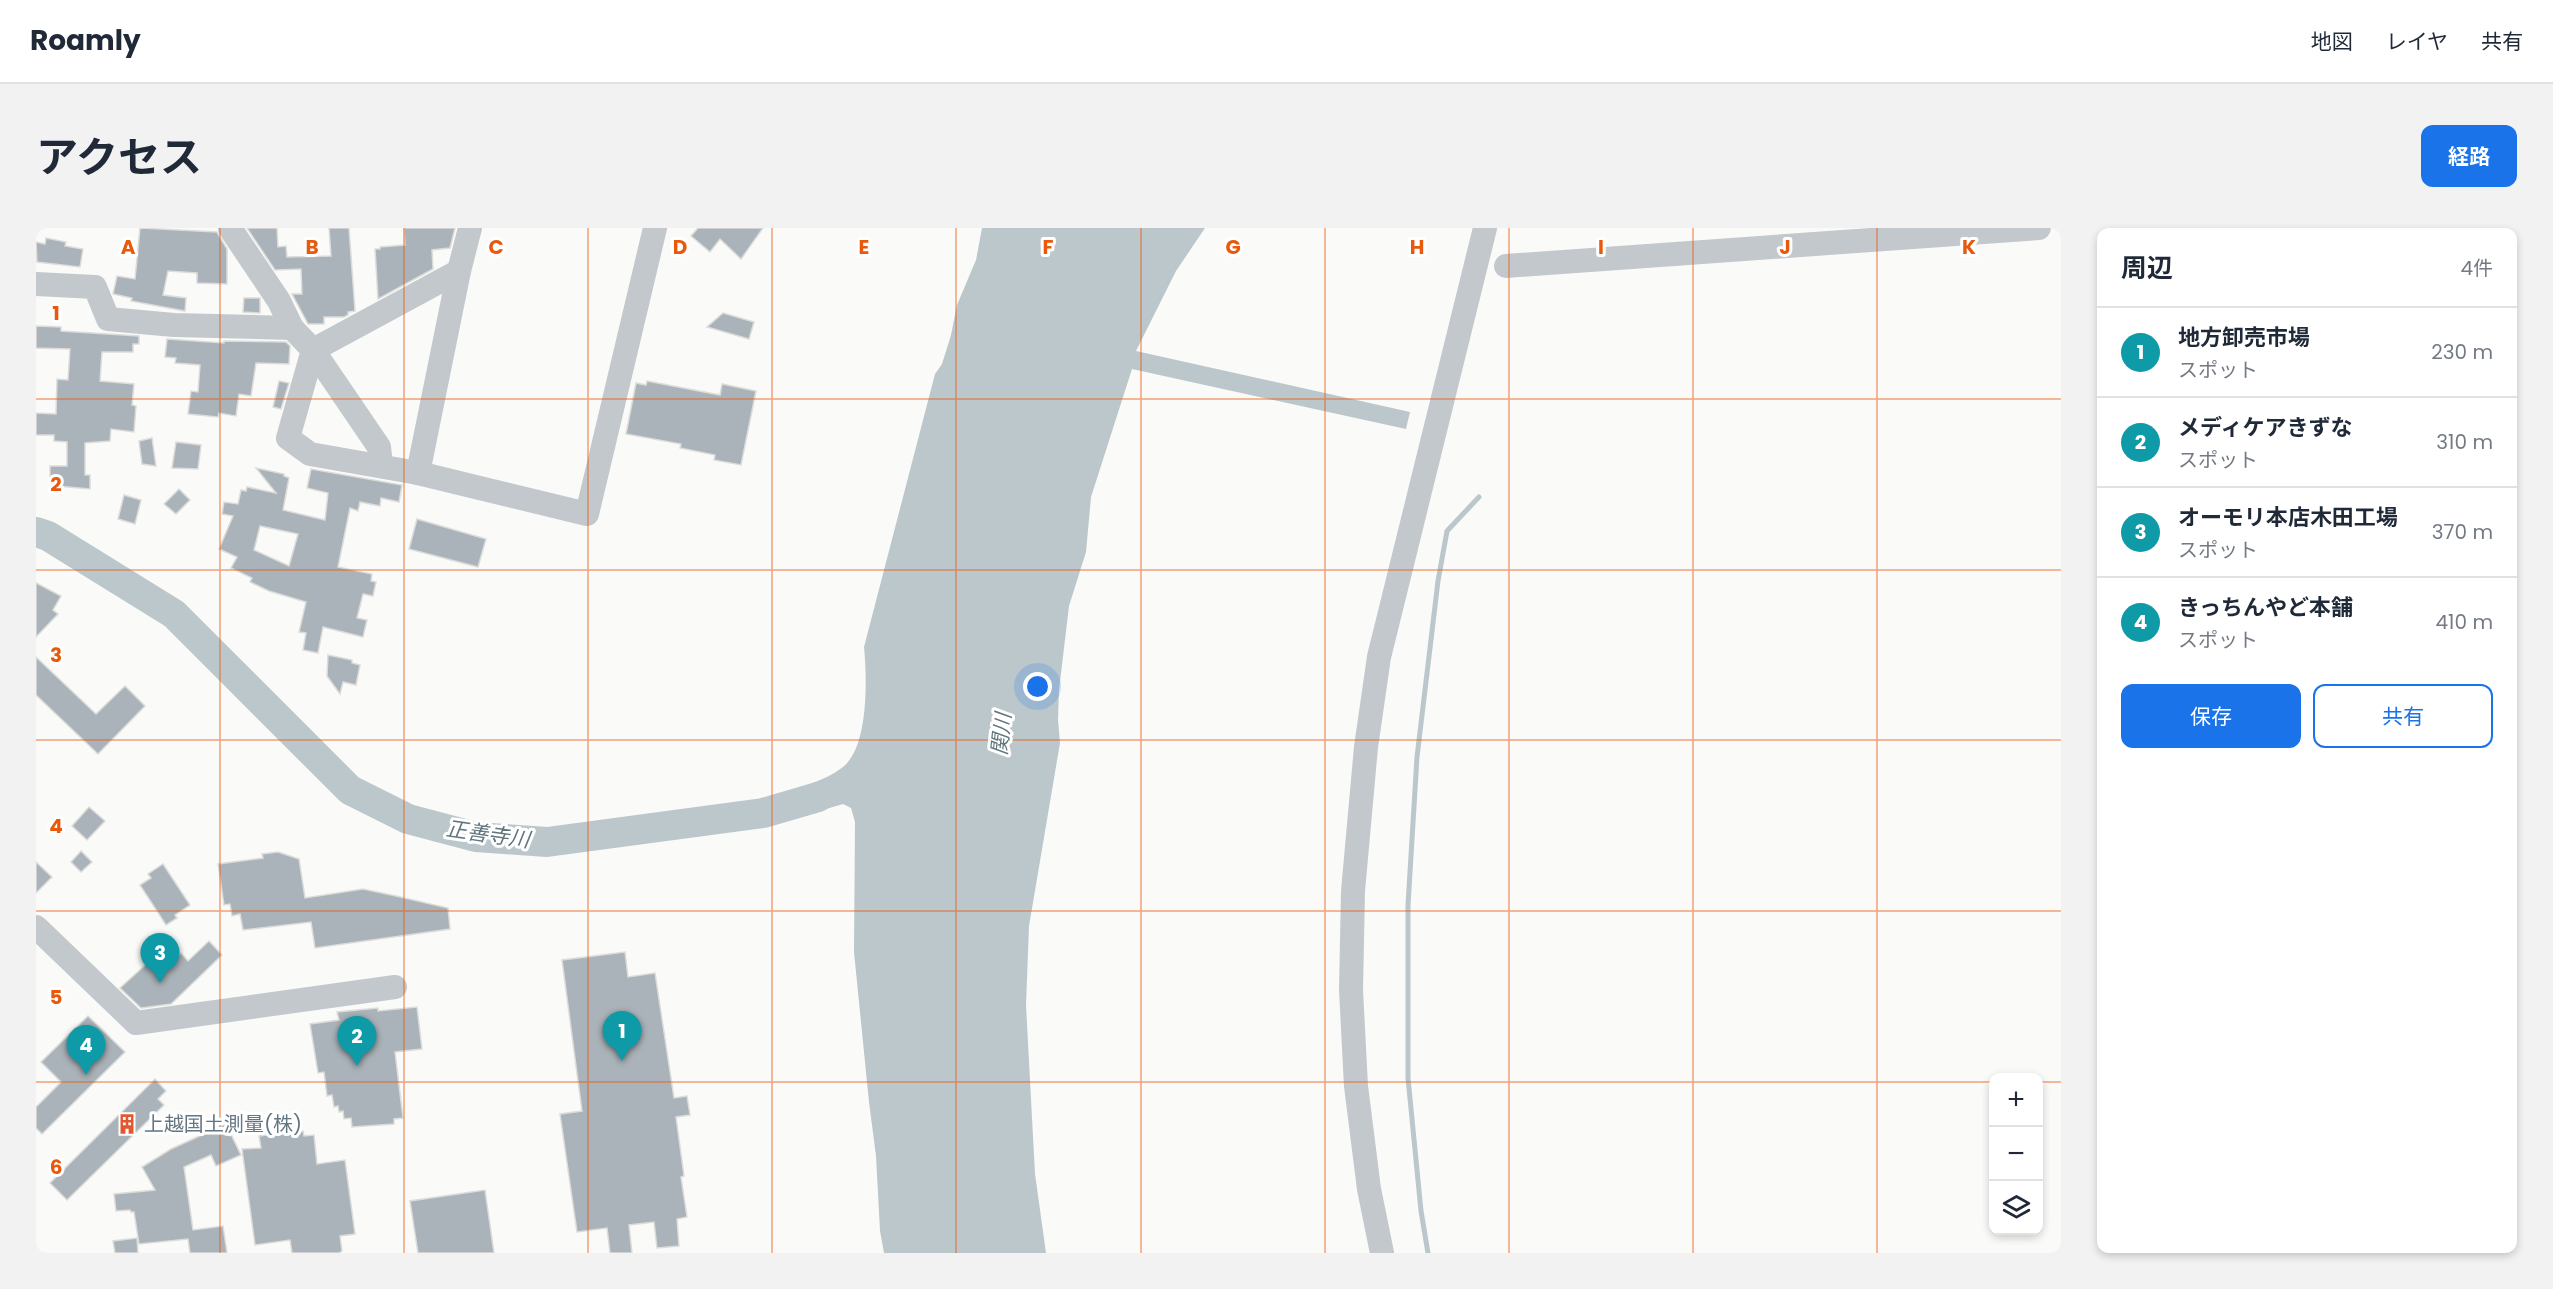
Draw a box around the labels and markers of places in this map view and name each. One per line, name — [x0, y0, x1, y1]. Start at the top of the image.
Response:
pin: 3 — [140, 934, 180, 983]
pin: 1 — [602, 1012, 642, 1061]
pin: 2 — [338, 1016, 376, 1066]
pin: 4 — [67, 1026, 106, 1075]
place label: 上越国土測量(株) — [144, 1110, 302, 1138]
building icon: 上越国土測量(株) — [115, 1112, 139, 1136]

